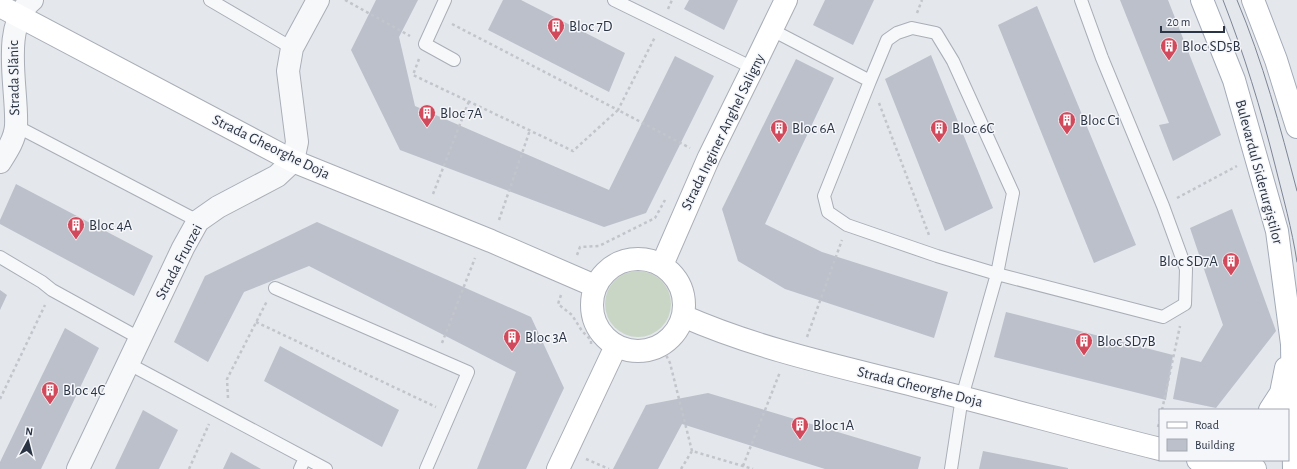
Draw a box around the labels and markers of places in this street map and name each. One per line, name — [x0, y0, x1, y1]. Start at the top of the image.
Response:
building icon: Bloc 7D — [546, 16, 566, 41]
place label: Bloc 7D — [569, 19, 613, 34]
building icon: Bloc SD5B — [1159, 36, 1179, 61]
place label: Bloc SD5B — [1182, 39, 1240, 54]
building icon: Bloc 7A — [417, 103, 437, 128]
place label: Bloc 7A — [440, 106, 483, 121]
building icon: Bloc C1 — [1057, 110, 1077, 135]
place label: Bloc C1 — [1080, 113, 1120, 128]
building icon: Bloc 6A — [769, 118, 789, 143]
building icon: Bloc 6C — [929, 118, 949, 143]
place label: Bloc 6A — [792, 121, 835, 136]
place label: Bloc 6C — [952, 121, 994, 136]
building icon: Bloc 4A — [66, 215, 86, 240]
place label: Bloc 4A — [89, 218, 133, 233]
building icon: Bloc SD7A — [1221, 251, 1241, 276]
place label: Bloc SD7A — [1159, 254, 1218, 269]
building icon: Bloc 3A — [502, 327, 522, 352]
place label: Bloc 3A — [525, 330, 568, 345]
building icon: Bloc SD7B — [1074, 331, 1094, 356]
place label: Bloc SD7B — [1097, 334, 1155, 349]
building icon: Bloc 4C — [40, 380, 60, 405]
place label: Bloc 4C — [63, 383, 106, 398]
building icon: Bloc 1A — [790, 415, 810, 440]
place label: Bloc 1A — [813, 418, 855, 433]

